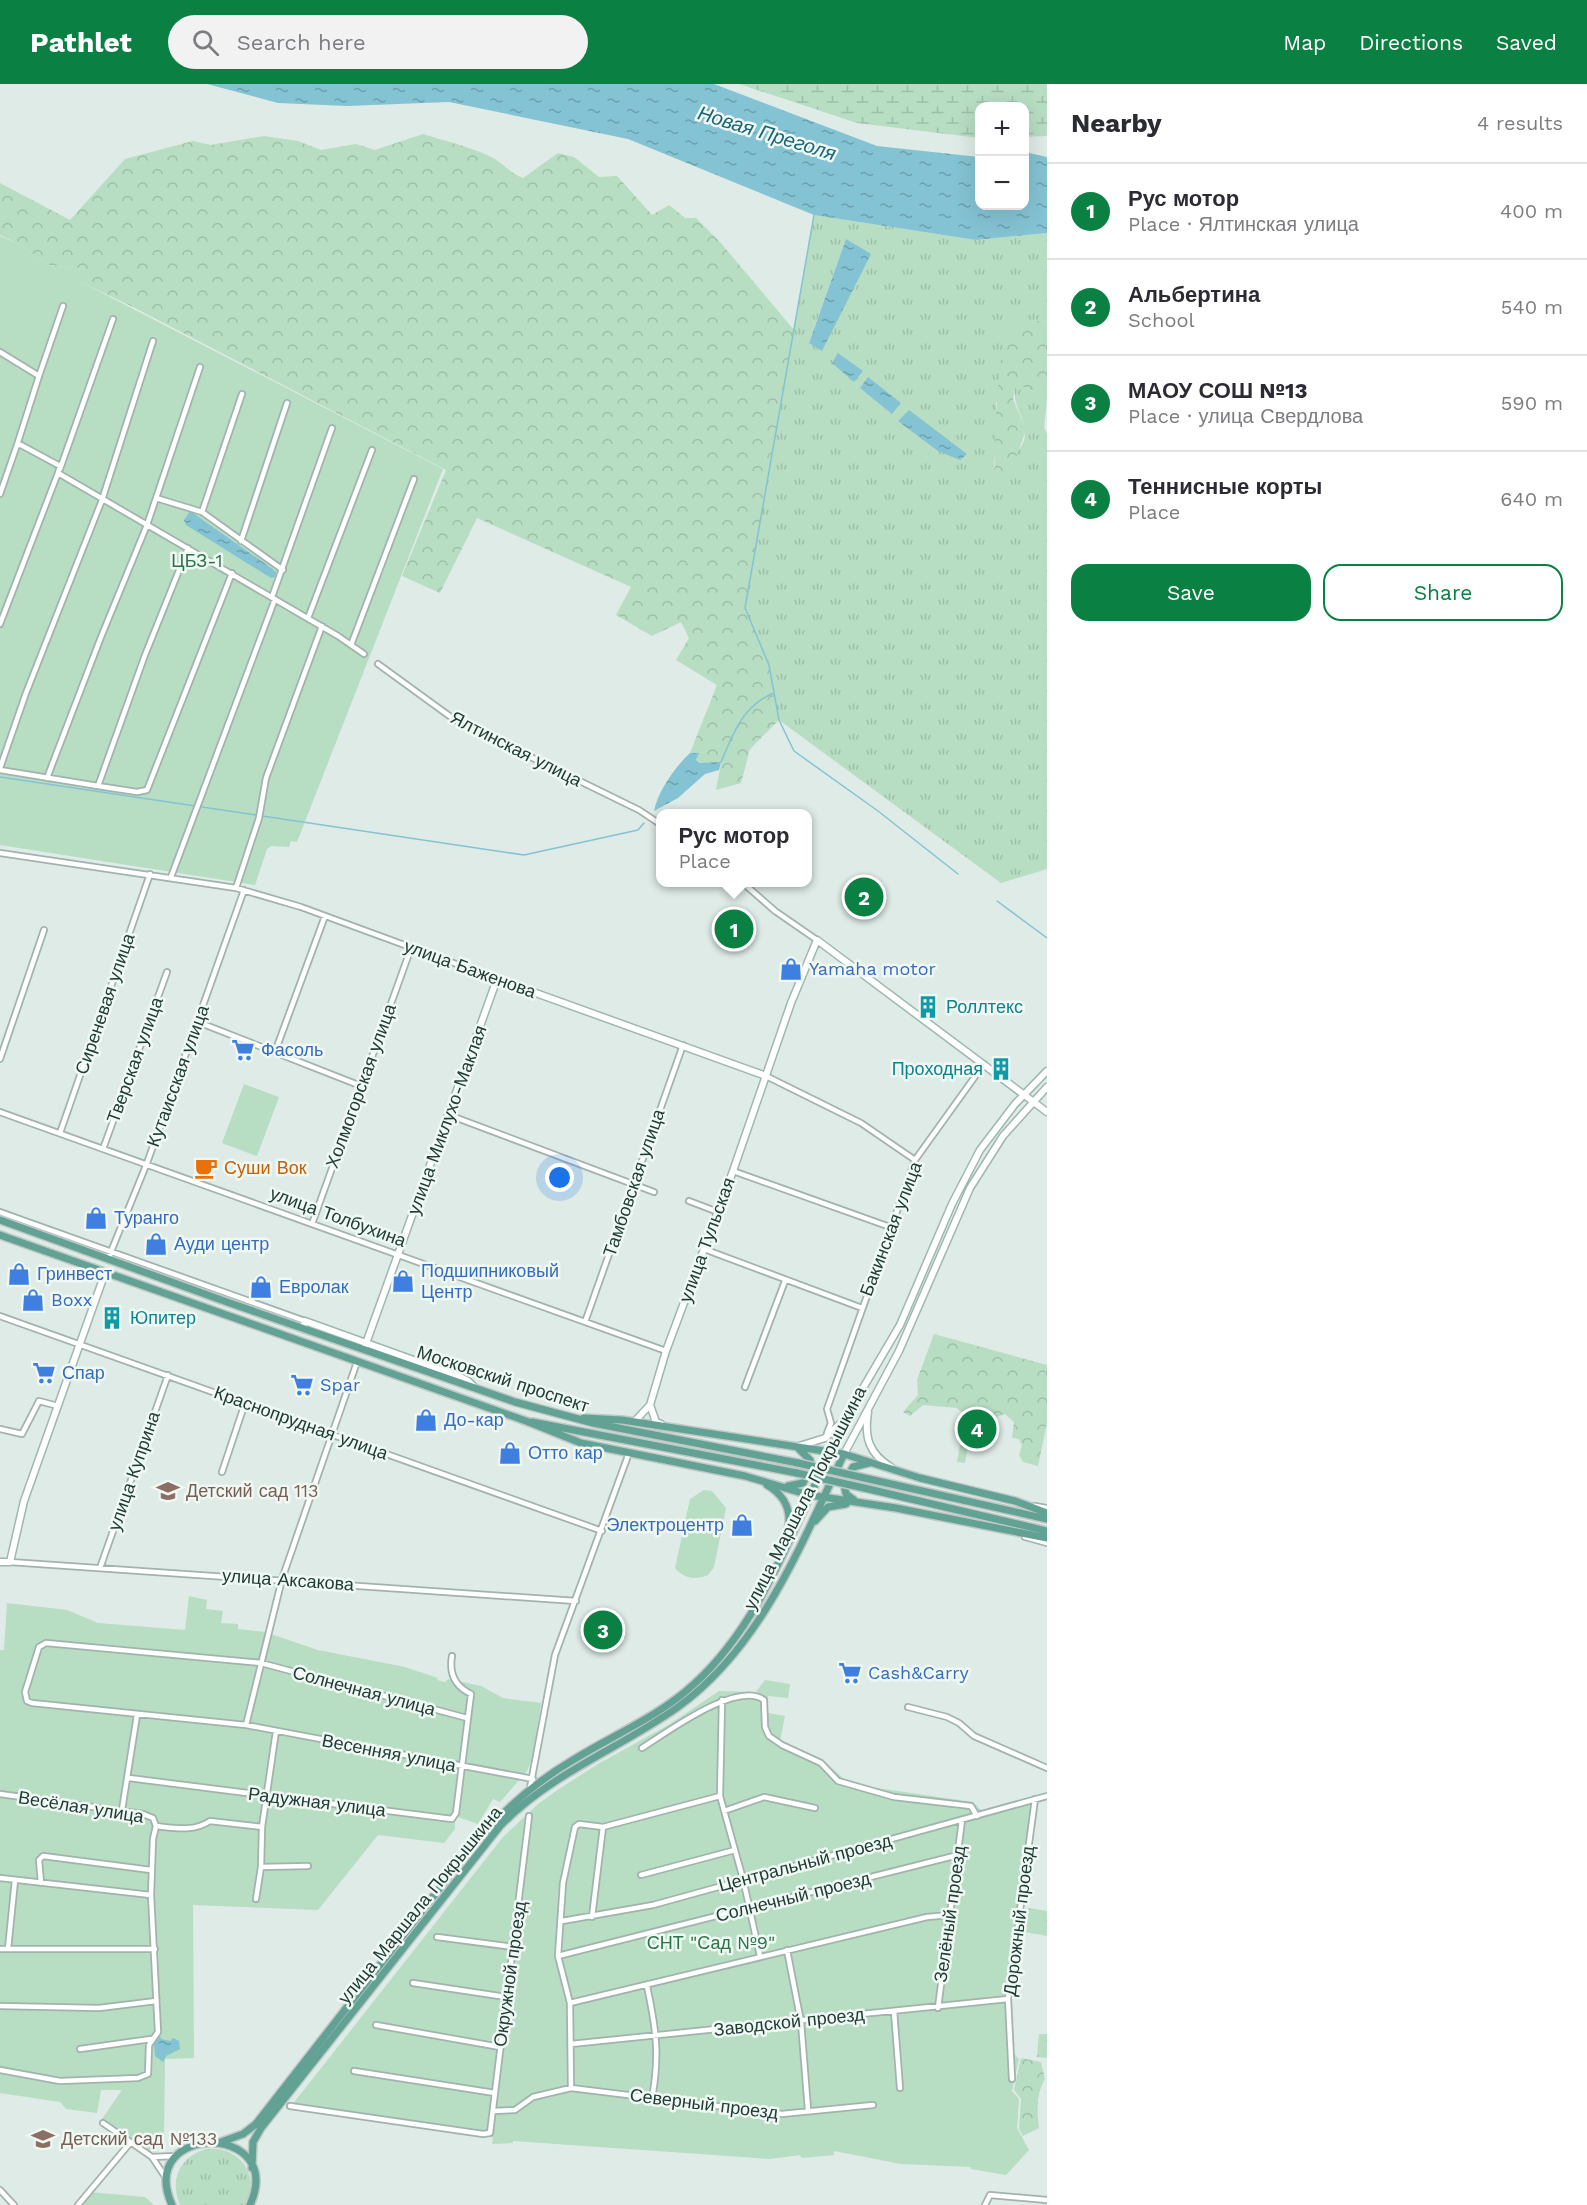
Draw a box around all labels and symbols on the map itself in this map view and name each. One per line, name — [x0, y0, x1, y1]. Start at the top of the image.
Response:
water label: Новая Преголя — [695, 101, 839, 165]
park label: ЦБЗ-1 — [171, 550, 223, 571]
street label: Ялтинская улица — [447, 706, 586, 791]
pin: 2 — [844, 874, 884, 920]
pin: 1 — [714, 906, 754, 952]
street label: Сиреневая улица — [71, 930, 139, 1077]
street label: улица Баженова — [401, 935, 540, 1002]
shop icon: Yamaha motor — [778, 956, 804, 982]
place label: Yamaha motor — [809, 958, 936, 979]
street label: Тверская улица — [102, 993, 167, 1126]
building icon: Роллтекс — [915, 994, 941, 1020]
place label: Роллтекс — [946, 996, 1023, 1017]
street label: Холмогорская улица — [321, 1000, 400, 1171]
street label: Кутаисская улица — [142, 1001, 213, 1150]
street label: улица Миклухо-Маклая — [402, 1022, 491, 1217]
supermarket icon: Фасоль — [230, 1037, 256, 1063]
place label: Фасоль — [261, 1039, 323, 1060]
building icon: Проходная — [988, 1056, 1014, 1082]
place label: Проходная — [892, 1058, 983, 1079]
street label: Тамбовская улица — [598, 1105, 669, 1259]
cafe icon: Суши Вок — [193, 1155, 219, 1181]
place label: Суши Вок — [224, 1157, 307, 1178]
street label: Бакинская улица — [855, 1158, 926, 1299]
your location — [545, 1163, 574, 1192]
street label: улица Тульская — [674, 1175, 739, 1305]
street label: улица Толбухина — [267, 1182, 410, 1251]
shop icon: Туранго — [83, 1205, 109, 1231]
place label: Туранго — [114, 1207, 179, 1228]
shop icon: Ауди центр — [143, 1231, 169, 1257]
place label: Ауди центр — [174, 1233, 269, 1254]
place label: Подшипниковый Центр — [421, 1260, 559, 1302]
shop icon: Гринвест — [6, 1261, 32, 1287]
place label: Гринвест — [37, 1263, 112, 1284]
shop icon: Подшипниковый Центр — [390, 1268, 416, 1294]
shop icon: Евролак — [248, 1274, 274, 1300]
place label: Евролак — [279, 1276, 349, 1297]
shop icon: Boxx — [20, 1287, 46, 1313]
place label: Boxx — [51, 1289, 92, 1310]
building icon: Юпитер — [99, 1305, 125, 1331]
place label: Юпитер — [130, 1307, 196, 1328]
street label: Московский проспект — [414, 1341, 592, 1416]
supermarket icon: Спар — [31, 1360, 57, 1386]
place label: Спар — [62, 1362, 105, 1383]
supermarket icon: Spar — [289, 1372, 315, 1398]
place label: Spar — [320, 1374, 360, 1395]
street label: Краснопрудная улица — [211, 1381, 392, 1464]
street label: улица Маршала Покрышкина — [739, 1382, 871, 1613]
pin: 4 — [958, 1406, 996, 1452]
street label: улица Куприна — [103, 1407, 164, 1533]
shop icon: До-кар — [413, 1407, 439, 1433]
place label: До-кар — [444, 1409, 504, 1430]
shop icon: Отто кар — [497, 1440, 523, 1466]
place label: Отто кар — [528, 1442, 603, 1463]
school or university icon: Детский сад 113 — [155, 1478, 181, 1504]
place label: Детский сад 113 — [186, 1480, 319, 1501]
shop icon: Электроцентр — [729, 1512, 755, 1538]
place label: Электроцентр — [606, 1514, 724, 1535]
street label: улица Аксакова — [221, 1564, 356, 1595]
pin: 3 — [584, 1608, 622, 1652]
supermarket icon: Cash&Carry — [837, 1660, 863, 1686]
street label: Солнечная улица — [290, 1661, 439, 1720]
place label: Cash&Carry — [868, 1662, 970, 1683]
street label: Весенняя улица — [320, 1729, 459, 1776]
street label: Радужная улица — [247, 1783, 388, 1820]
street label: Весёлая улица — [17, 1786, 146, 1827]
street label: улица Маршала Покрышкина — [333, 1801, 506, 2008]
street label: Центральный проезд — [716, 1829, 894, 1896]
street label: Зелёный проезд — [930, 1844, 970, 1984]
street label: Дорожный проезд — [999, 1844, 1038, 1997]
street label: Солнечный проезд — [713, 1867, 873, 1926]
street label: Окружной проезд — [489, 1899, 530, 2048]
park label: СНТ "Сад №9" — [647, 1932, 775, 1953]
street label: Заводской проезд — [713, 2003, 866, 2040]
street label: Северный проезд — [629, 2084, 780, 2123]
school or university icon: Детский сад №133 — [30, 2126, 56, 2152]
place label: Детский сад №133 — [61, 2128, 217, 2149]

